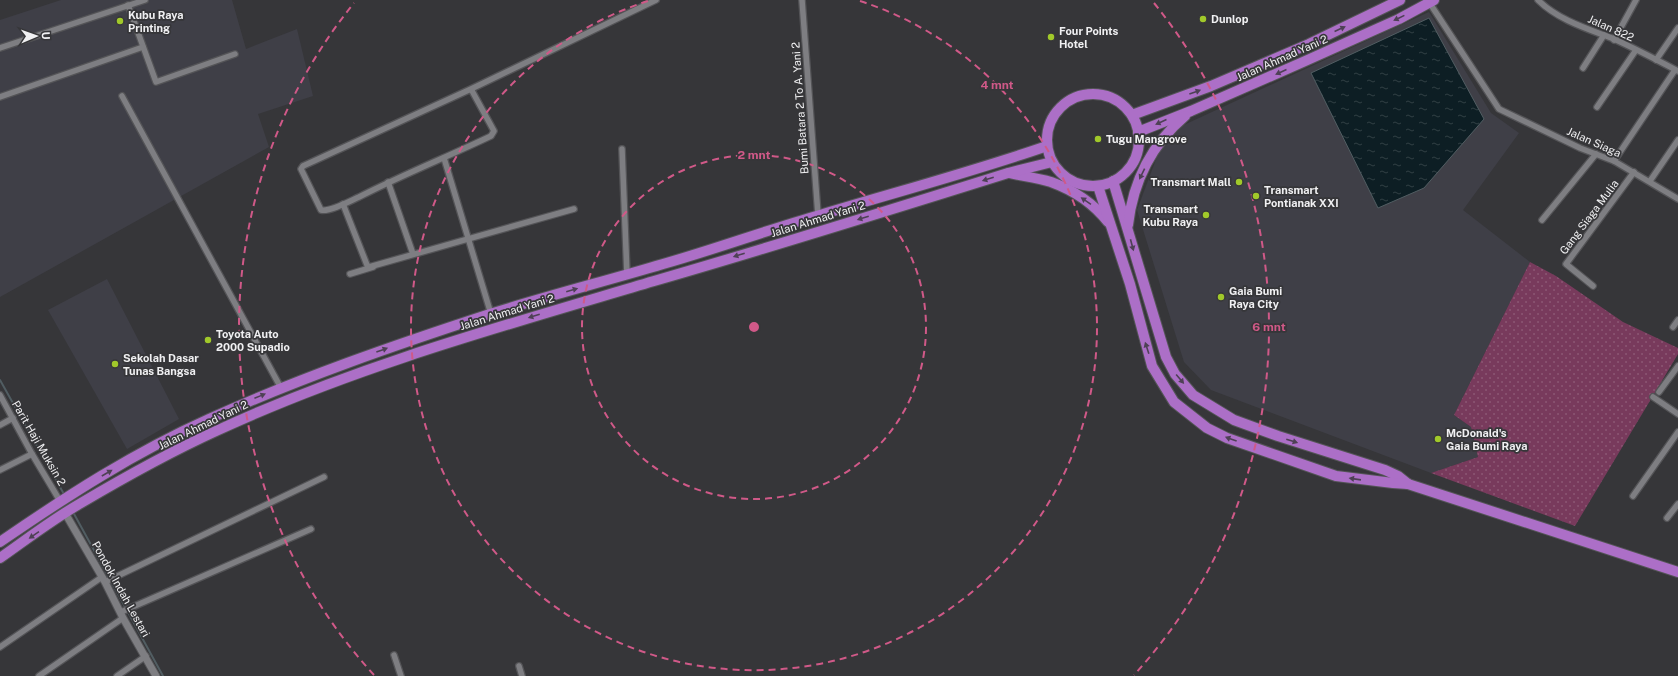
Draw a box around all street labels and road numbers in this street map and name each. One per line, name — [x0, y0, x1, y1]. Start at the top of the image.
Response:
street label: Jalan 822 — [1586, 13, 1636, 44]
street label: Jalan Ahmad Yani 2 — [1235, 32, 1330, 83]
street label: Bumi Batara 2 To A. Yani 2 — [789, 41, 811, 174]
street label: Jalan Siaga — [1565, 125, 1623, 159]
street label: Gang Siaga Mulia — [1557, 177, 1621, 257]
street label: Jalan Ahmad Yani 2 — [769, 199, 867, 239]
street label: Jalan Ahmad Yani 2 — [458, 292, 556, 332]
street label: Parit Haji Muksin 2 — [10, 398, 68, 488]
street label: Jalan Ahmad Yani 2 — [156, 398, 250, 452]
street label: Pondok Indah Lestari — [90, 539, 152, 639]

